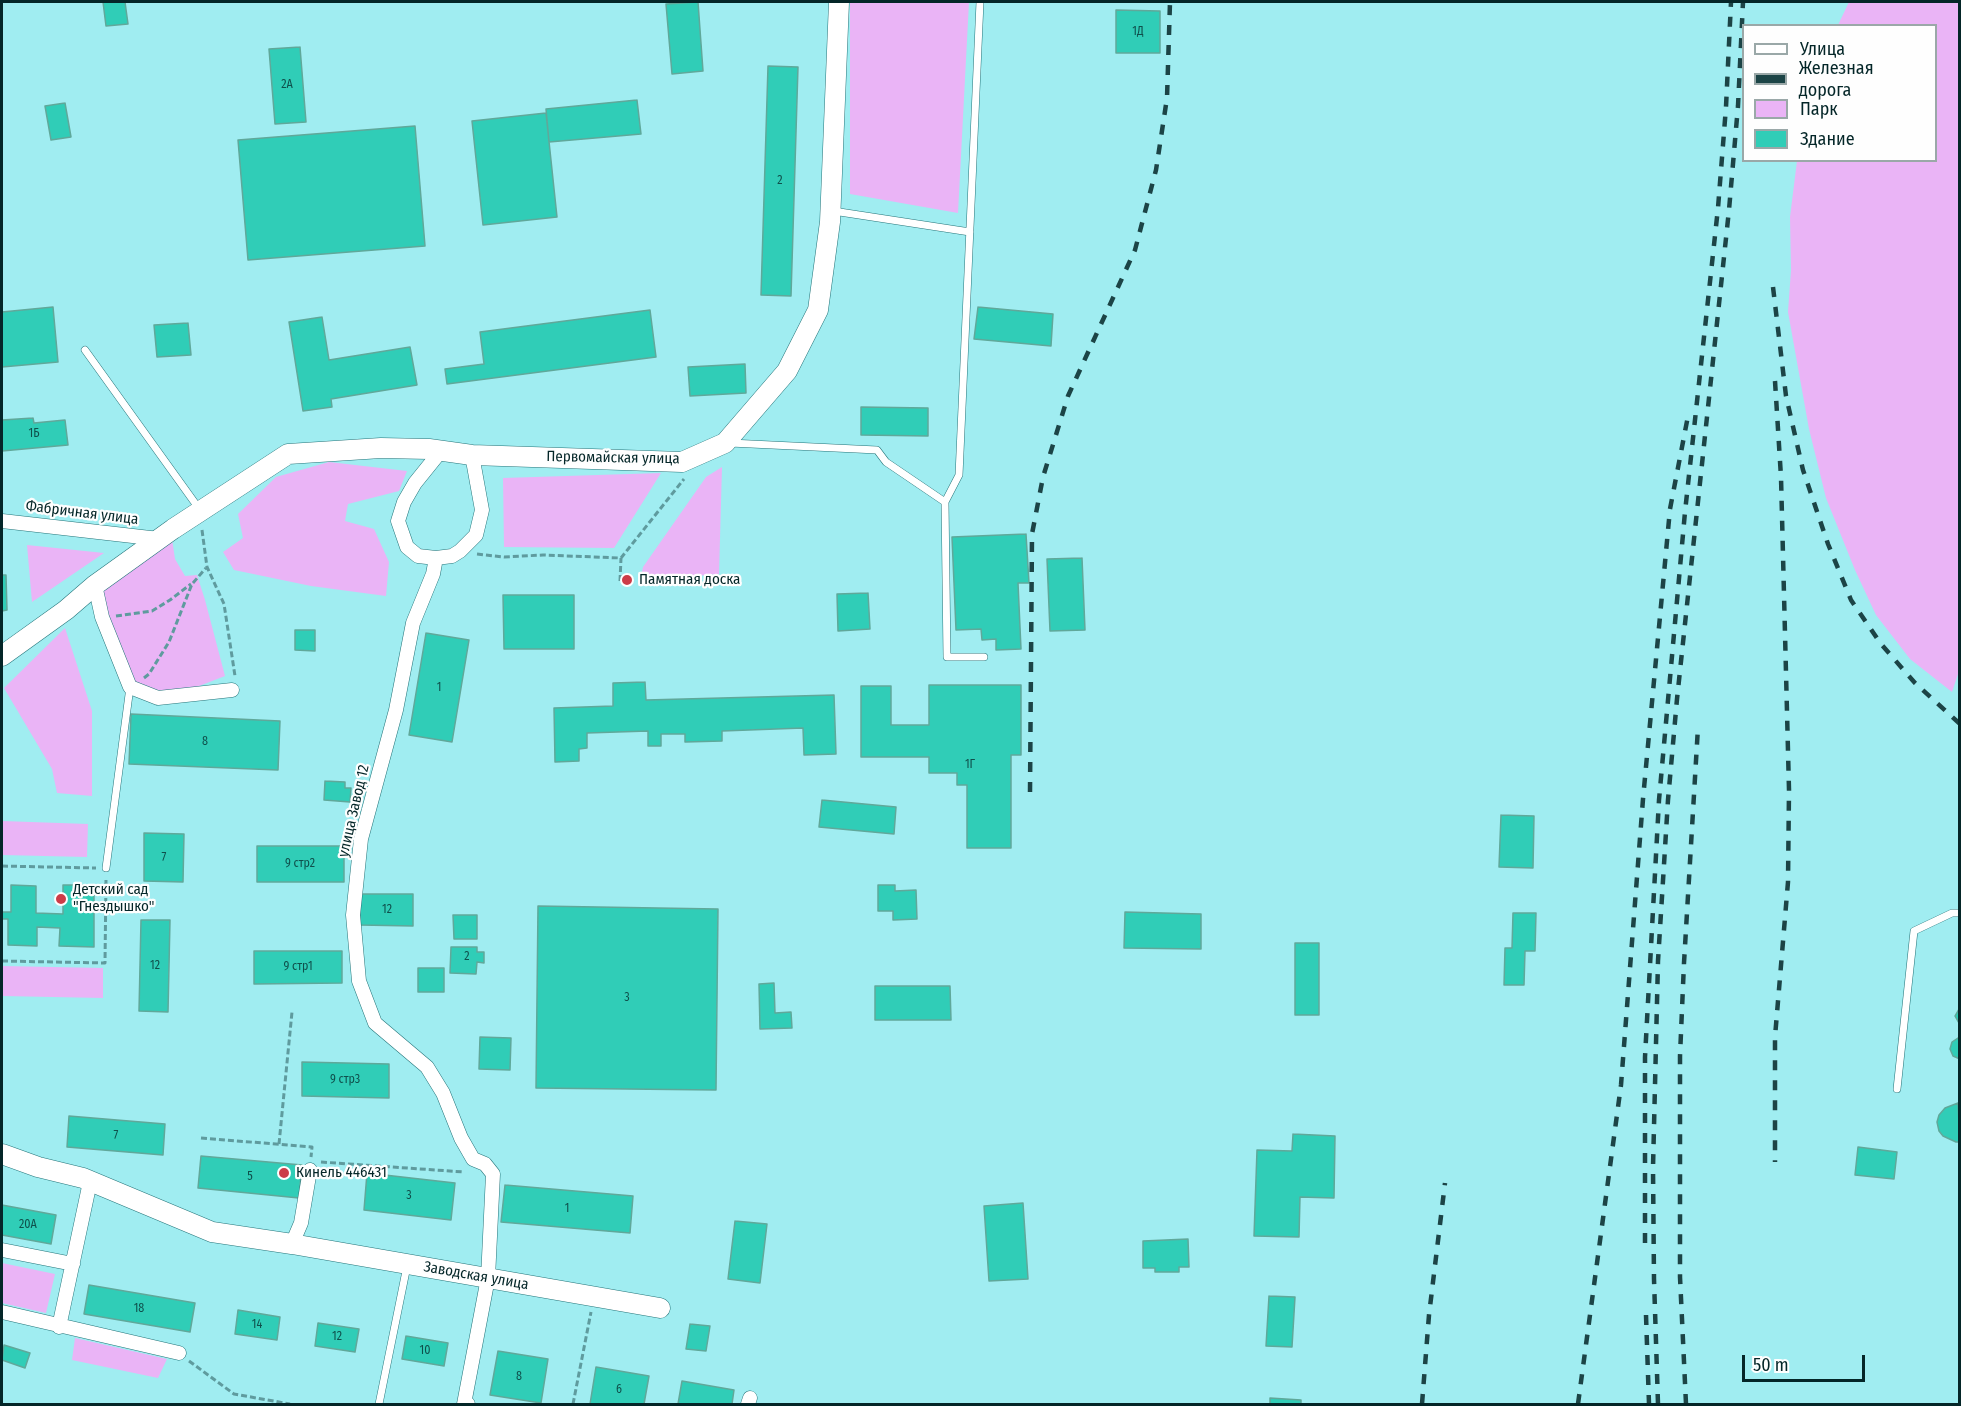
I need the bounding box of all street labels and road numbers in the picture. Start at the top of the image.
street label: Первомайская улица [546,448,680,468]
street label: Фабричная улица [25,497,139,529]
street label: улица Завод 12 [335,763,373,859]
street label: Заводская улица [422,1258,530,1294]

